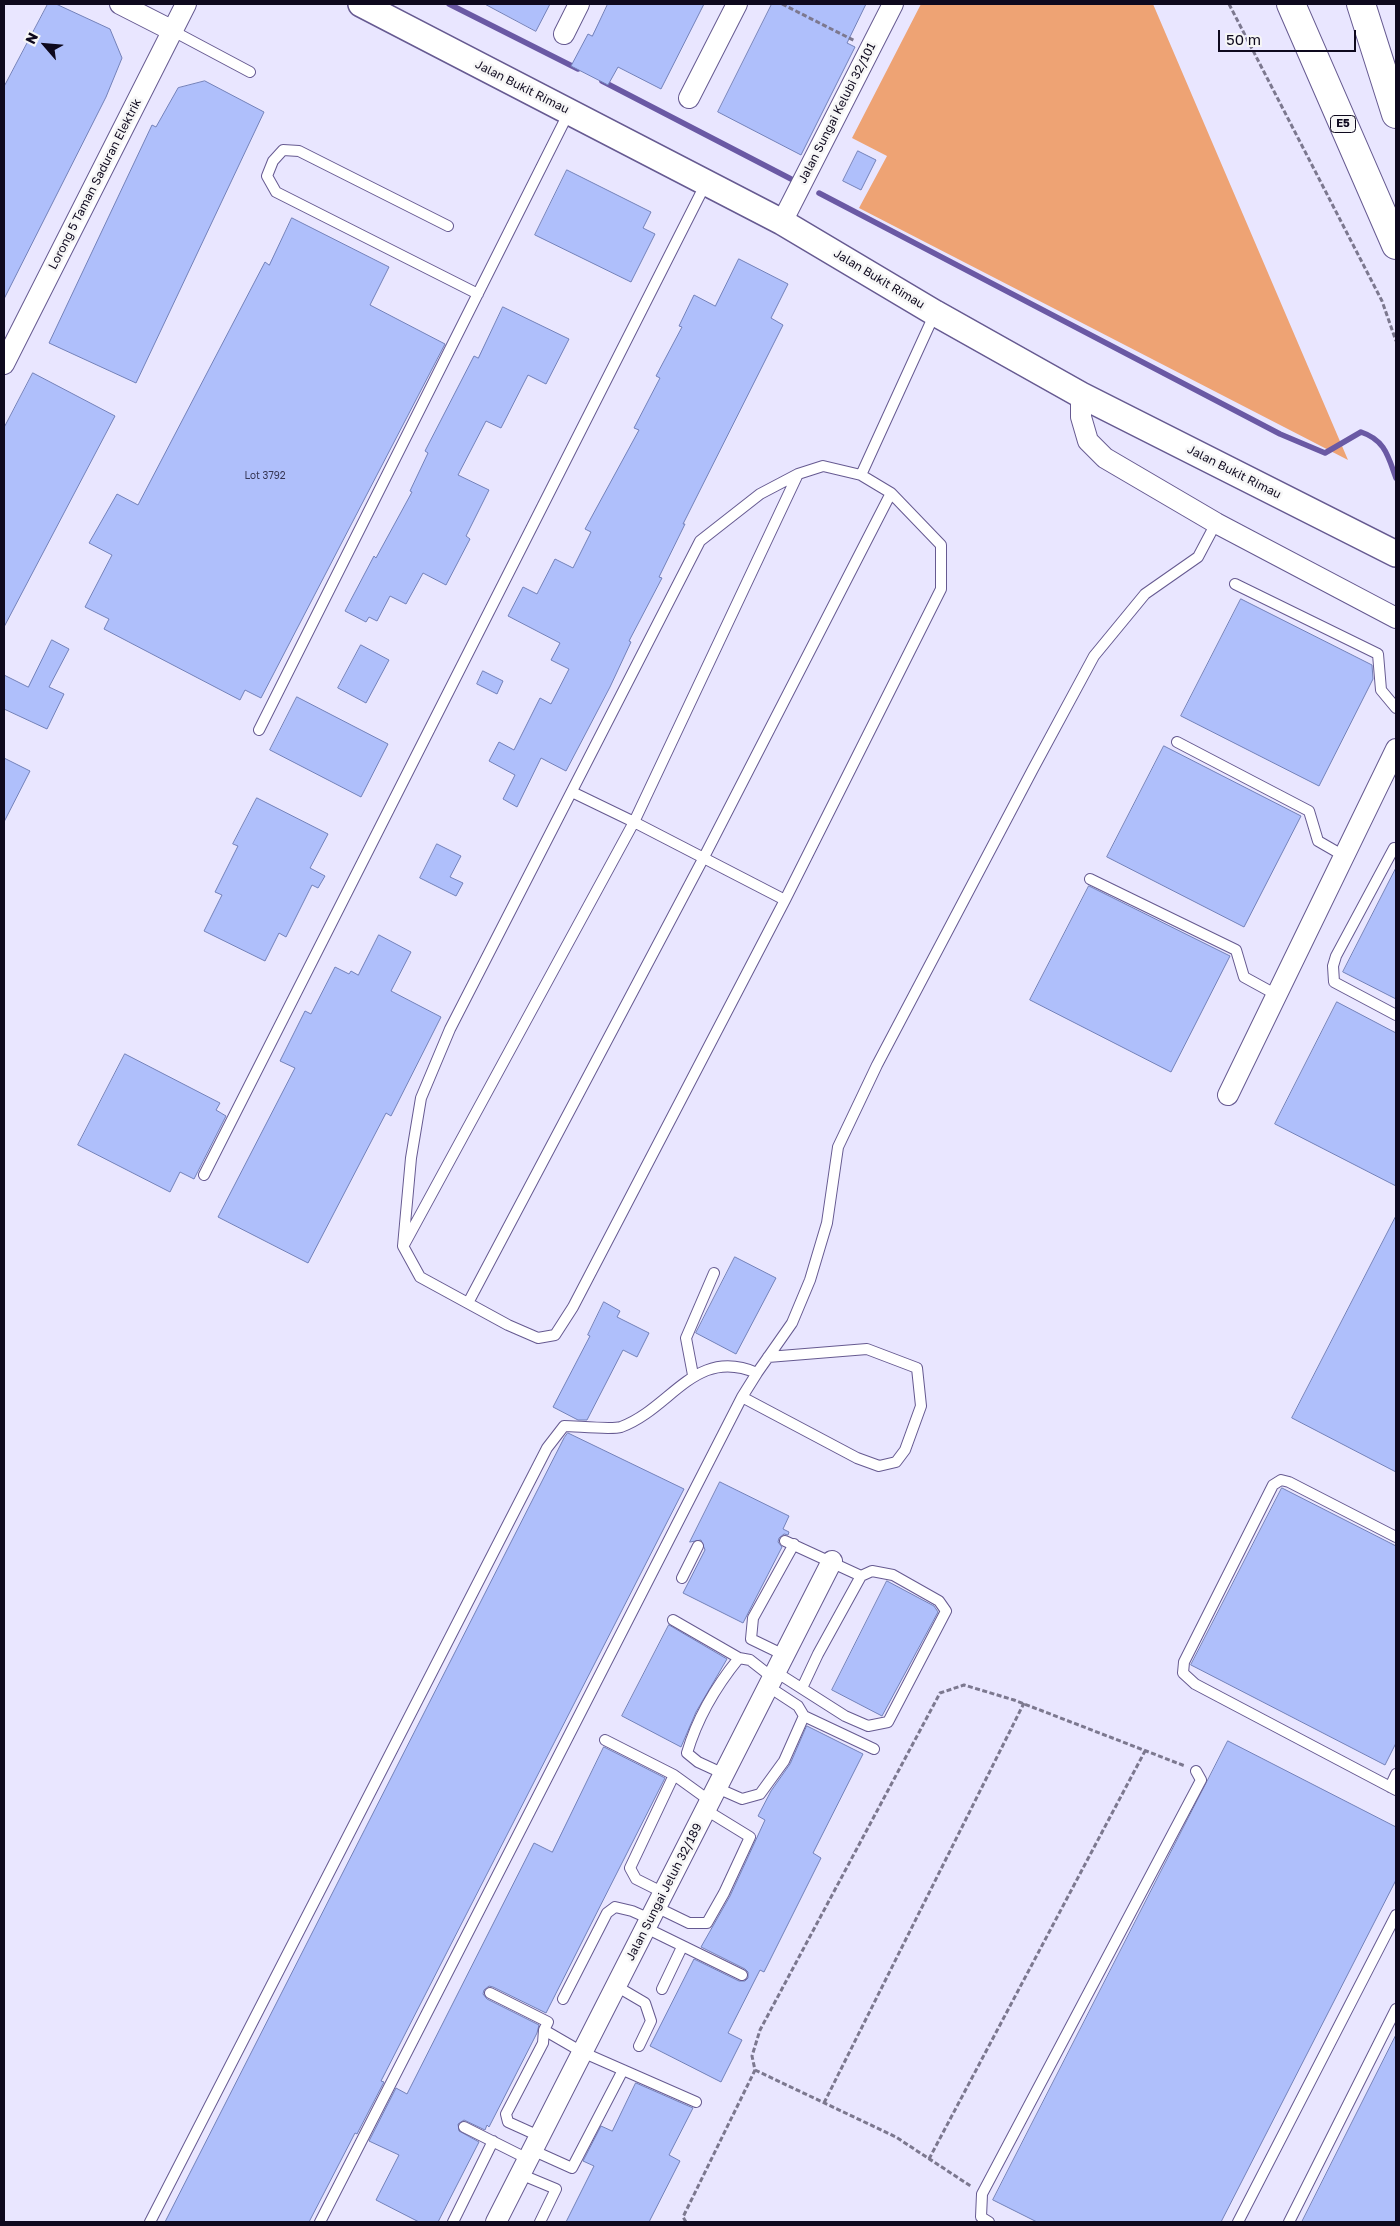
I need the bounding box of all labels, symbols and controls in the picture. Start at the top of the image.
north arrow [20,20,70,70]
scale bar [1220,20,1358,52]
text: N [21,29,41,47]
text: 50 m [1226,30,1261,48]
street label: Jalan Sungai Kelubi 32/101 [795,40,879,186]
street label: Jalan Bukit Rimau [473,57,571,117]
street label: Lorong 5 Taman Saduran Elektrik [46,96,144,272]
road number: E5 [1330,116,1356,132]
street label: Jalan Bukit Rimau [831,246,927,312]
street label: Jalan Bukit Rimau [1185,442,1283,502]
house number: Lot 3792 [244,470,286,482]
street label: Jalan Sungai Jeluh 32/189 [623,1821,705,1963]

